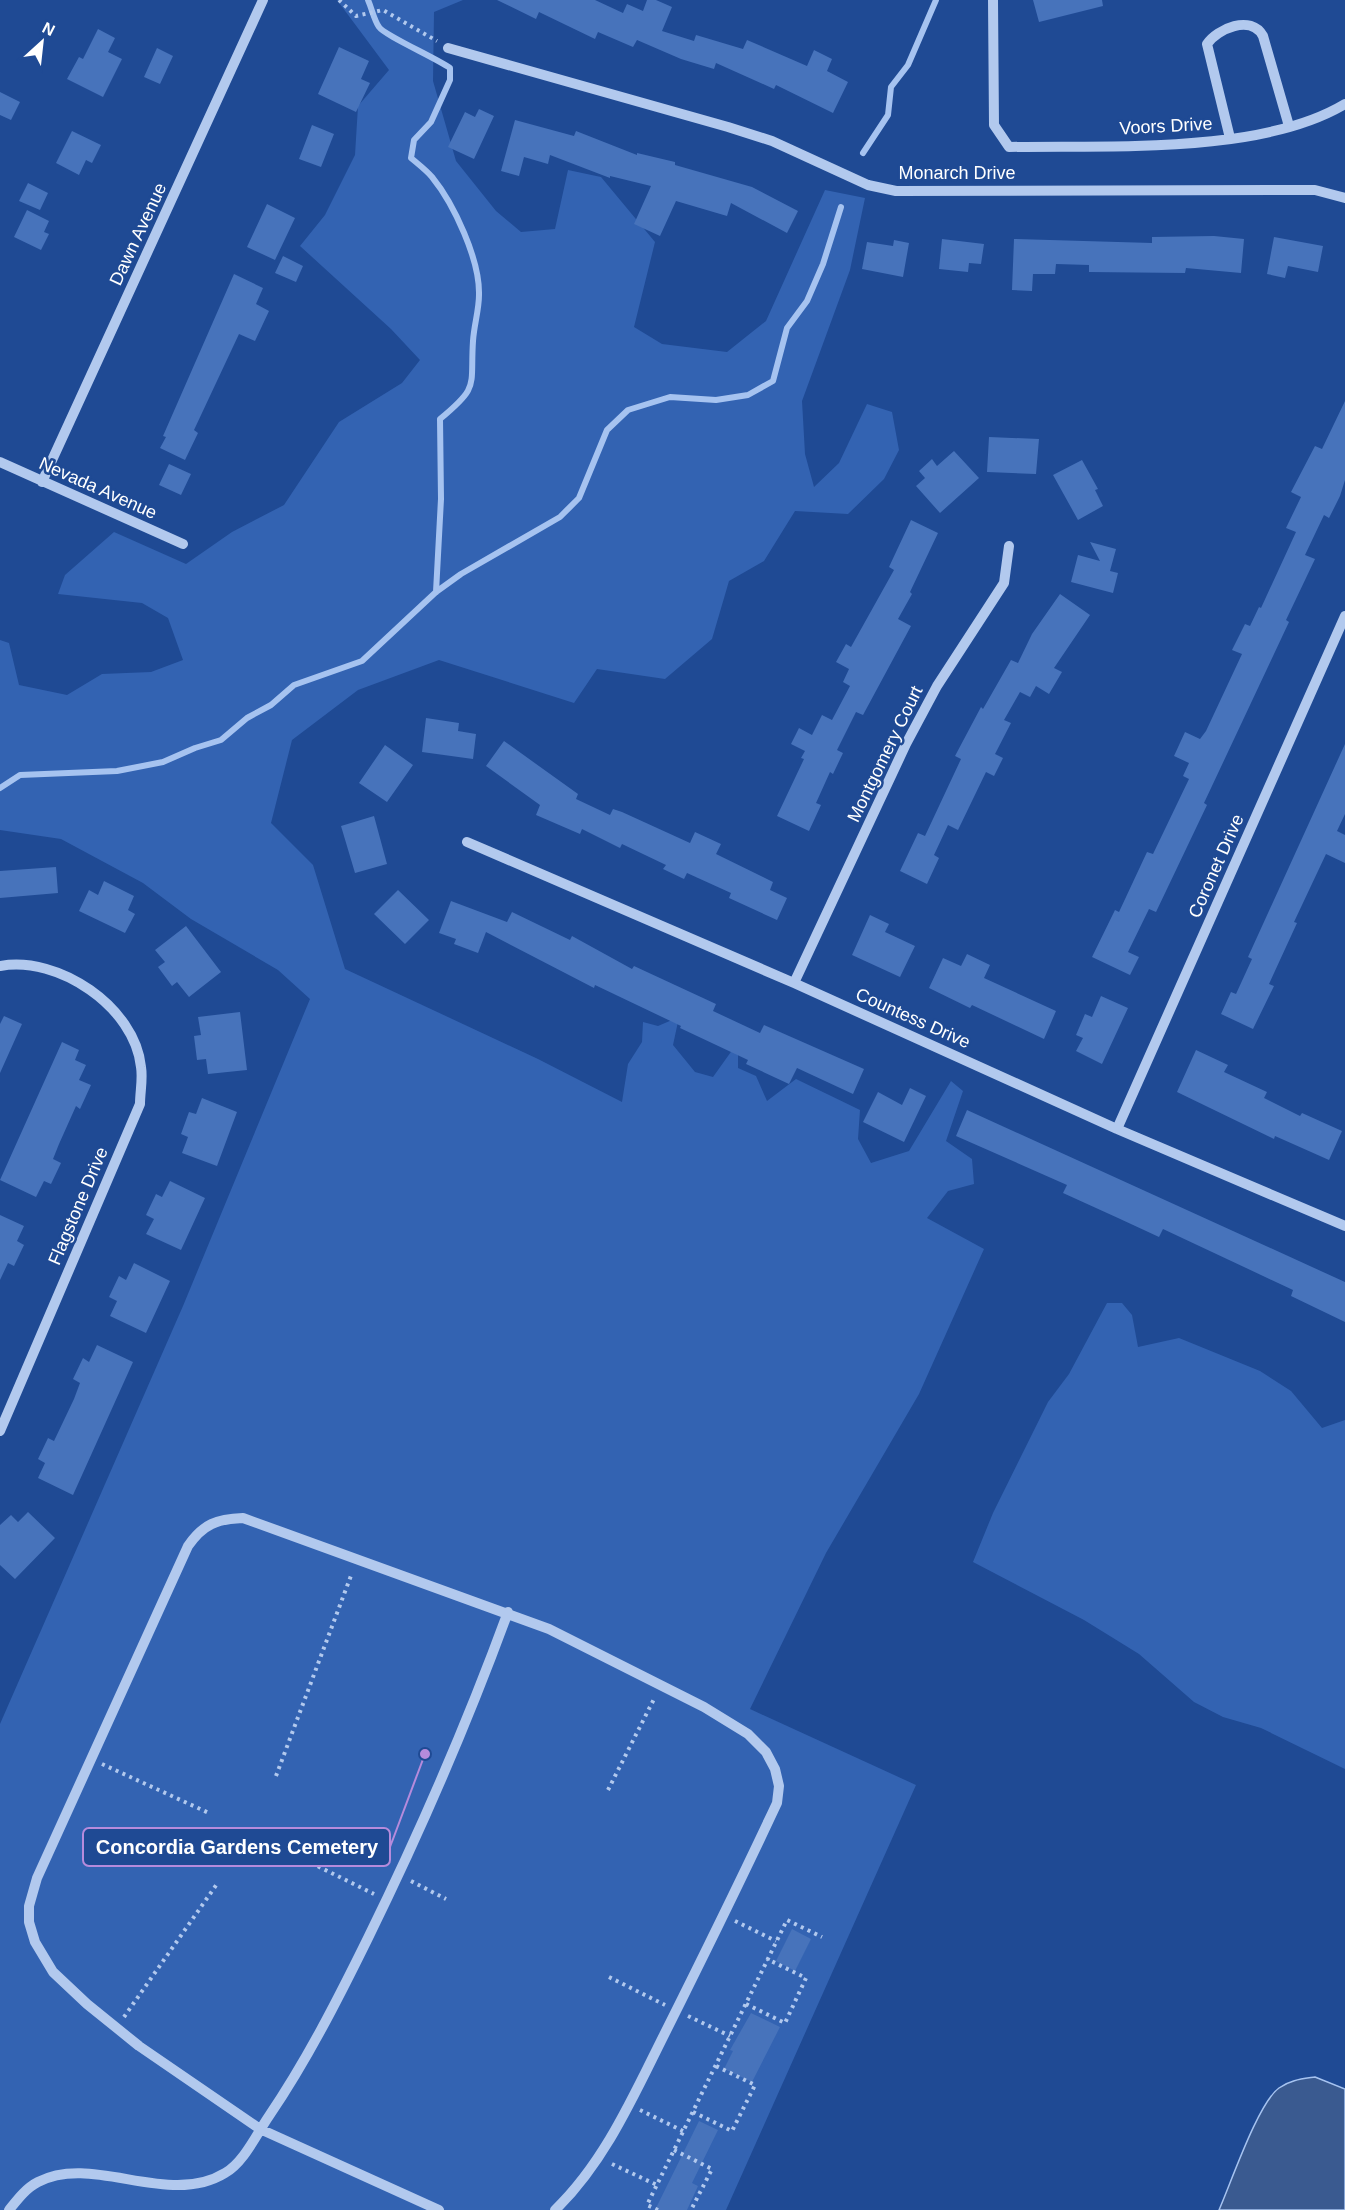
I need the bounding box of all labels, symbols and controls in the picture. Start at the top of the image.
north arrow [12,12,72,72]
text: N [40,19,58,39]
street label: Voors Drive [1119,114,1213,138]
street label: Monarch Drive [898,163,1016,183]
street label: Dawn Avenue [106,180,170,288]
street label: Nevada Avenue [36,453,160,523]
street label: Montgomery Court [843,683,927,825]
street label: Coronet Drive [1184,811,1248,921]
street label: Countess Drive [853,984,973,1052]
street label: Flagstone Drive [44,1144,112,1268]
callout: Concordia Gardens Cemetery [83,1828,390,1866]
text: Concordia Gardens Cemetery [96,1836,379,1858]

